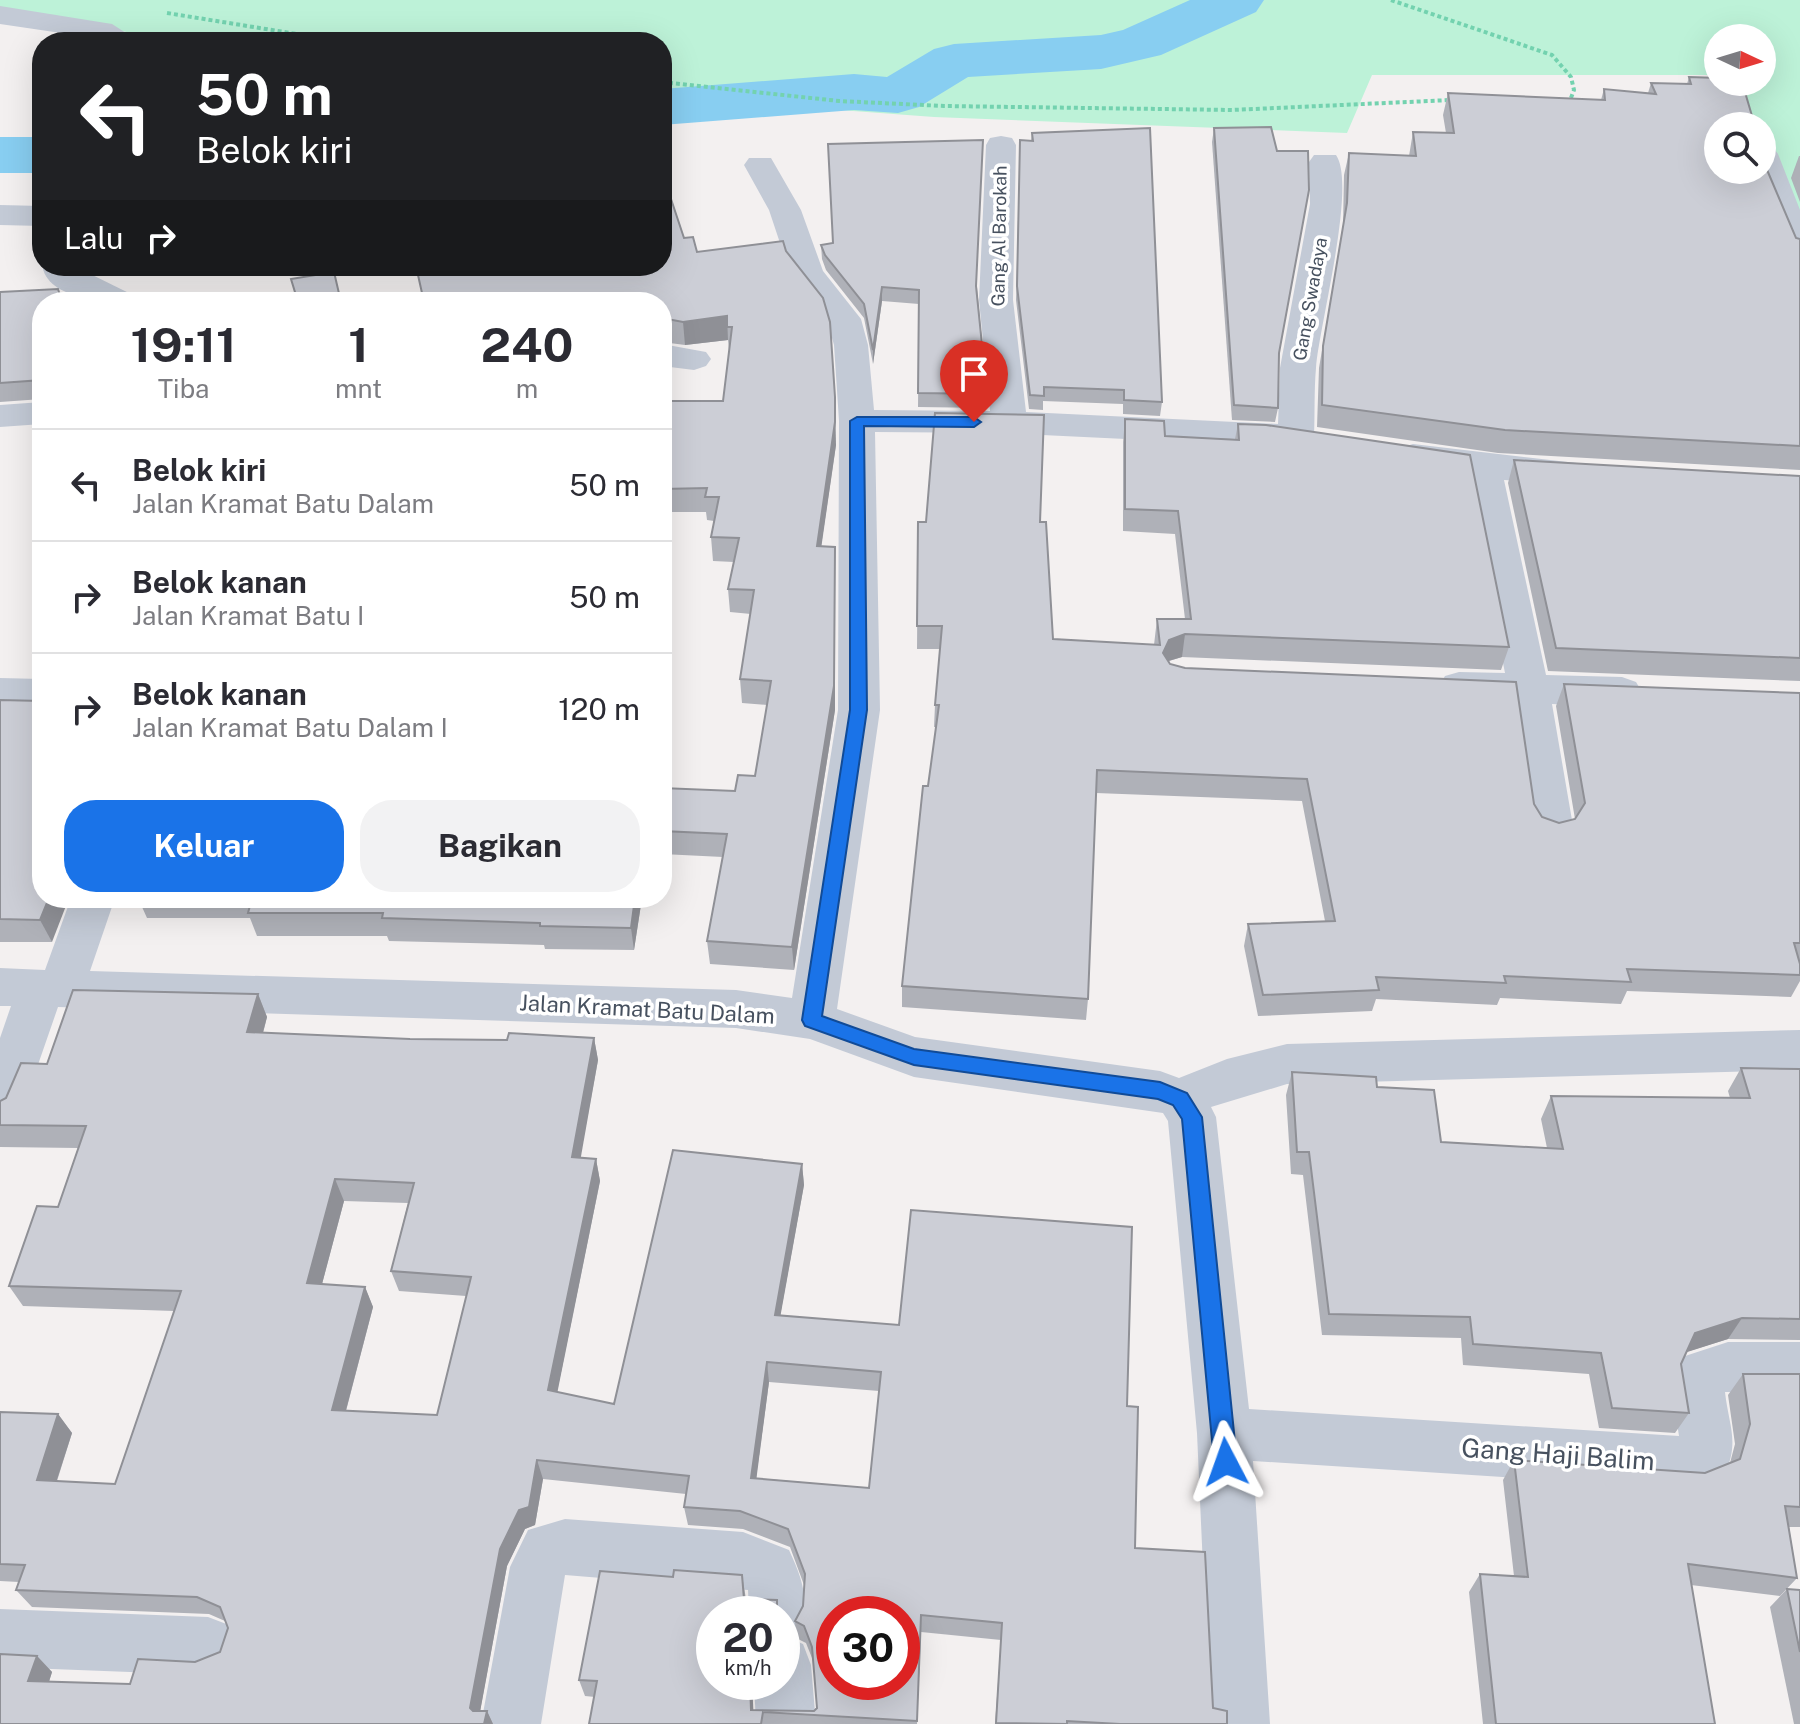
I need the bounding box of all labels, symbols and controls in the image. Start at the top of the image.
north arrow [1704,24,1776,96]
map controls [1704,24,1776,184]
text: 50 m [196,62,333,128]
icon: left [64,64,168,168]
button: search [1704,112,1776,184]
text: Belok kiri [196,129,352,171]
street label: Gang Al Barokah [987,165,1011,307]
icon: right [139,216,183,260]
text: Lalu [64,220,123,256]
street label: Gang Swadaya [1289,236,1331,362]
text: 19:11 [130,316,237,373]
text: 1 [348,316,369,373]
text: 240 [481,316,574,373]
pin [940,340,1008,422]
icon: arrive [952,352,996,396]
text: Tiba [158,373,209,404]
text: mnt [335,373,382,404]
text: m [516,373,538,404]
text: Belok kiri [132,452,266,488]
icon: left [64,463,108,507]
text: 50 m [569,467,640,503]
text: Jalan Kramat Batu Dalam [132,488,434,519]
text: Belok kanan [132,564,307,600]
icon: right [64,575,108,619]
text: 50 m [569,579,640,615]
text: Jalan Kramat Batu I [132,600,364,631]
text: Belok kanan [132,676,307,712]
icon: right [64,687,108,731]
text: 120 m [558,691,640,727]
text: Jalan Kramat Batu Dalam I [132,712,448,743]
button: Keluar [64,800,344,892]
button: Bagikan [360,800,640,892]
street label: Jalan Kramat Batu Dalam [519,989,775,1029]
position arrow [1184,1420,1268,1504]
street label: Gang Haji Balim [1460,1432,1656,1476]
speed limit sign: 30 [816,1596,920,1700]
text: 20 [722,1614,774,1661]
text: km/h [724,1656,772,1680]

